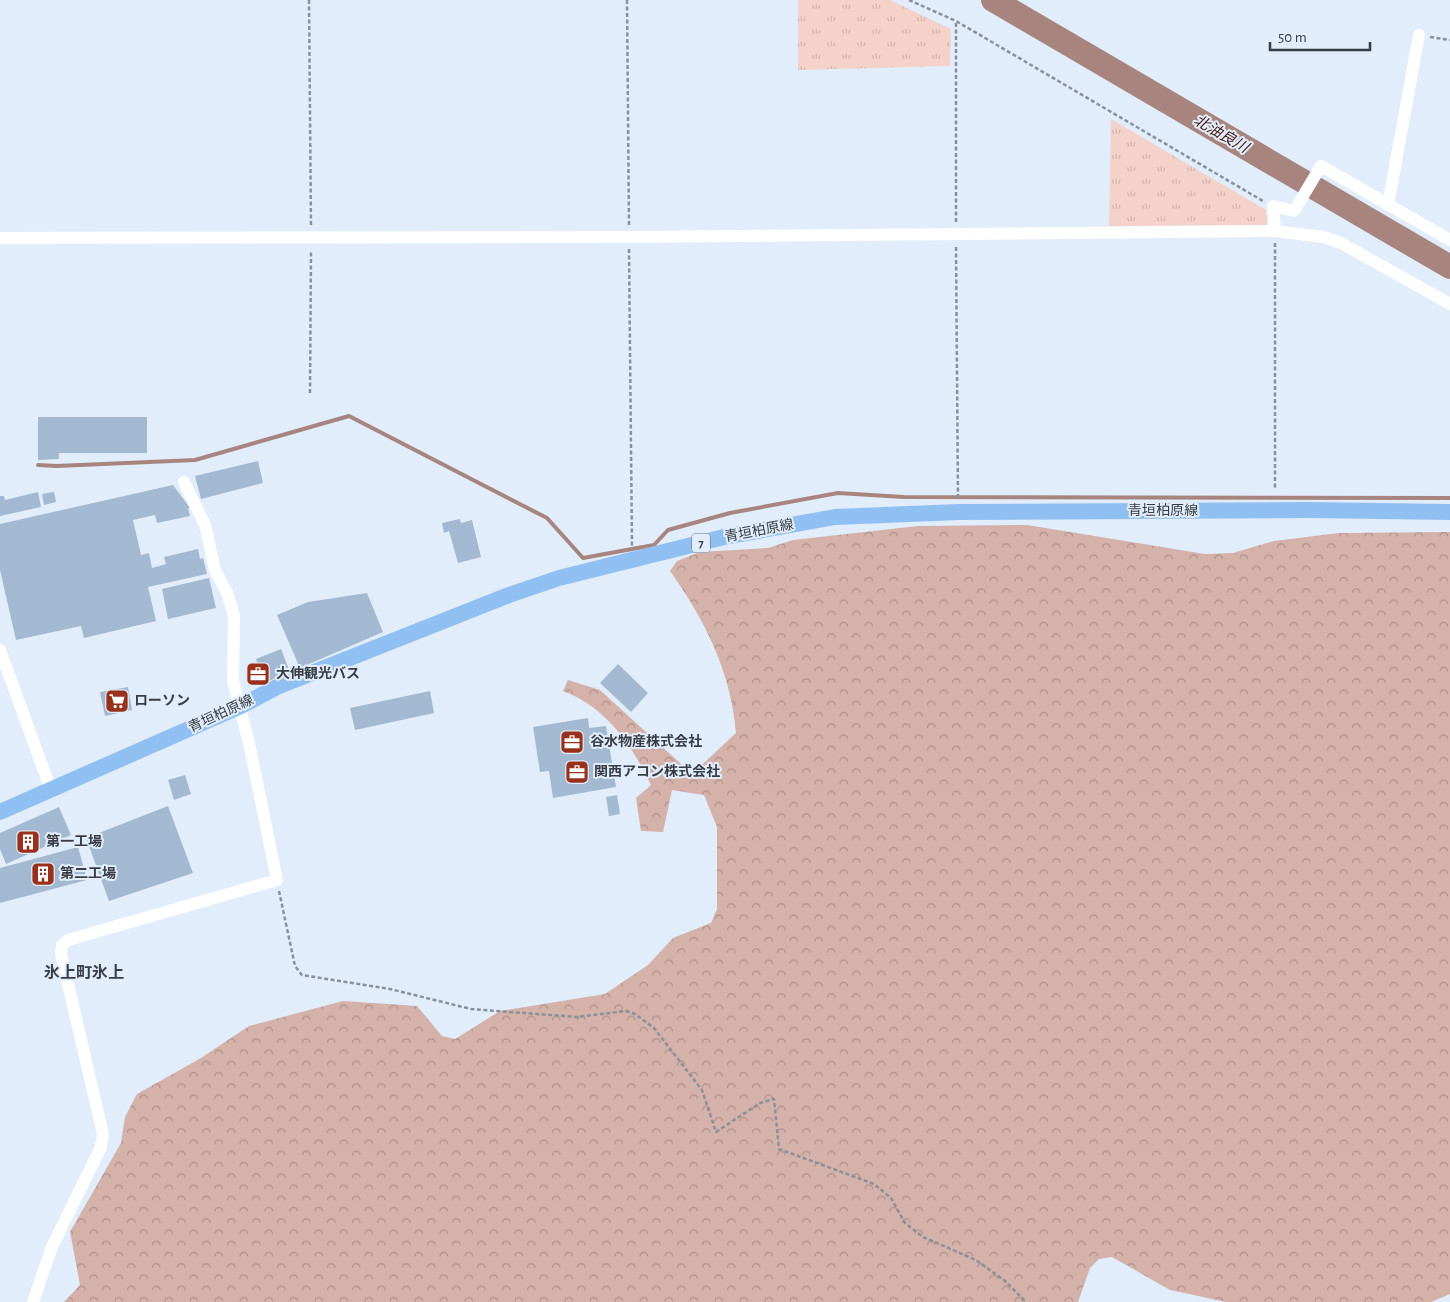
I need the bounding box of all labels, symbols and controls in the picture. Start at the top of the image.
scale bar [1270,20,1370,52]
text: 50 m [1278,30,1307,45]
water label: 北油良川 [1191,112,1253,156]
street label: 青垣柏原線 [1128,503,1198,518]
street label: 青垣柏原線 [723,516,795,545]
road number: 7 [692,534,710,552]
office icon: 大伸観光バス [245,661,271,687]
place label: 大伸観光バス [276,666,360,681]
supermarket icon: ローソン [104,688,130,714]
street label: 青垣柏原線 [186,692,256,735]
place label: ローソン [134,694,190,708]
office icon: 谷水物産株式会社 [559,729,585,755]
place label: 谷水物産株式会社 [590,733,702,749]
office icon: 関西アコン株式会社 [564,759,590,785]
place label: 関西アコン株式会社 [594,763,720,779]
building icon: 第一工場 [15,829,41,855]
place label: 第一工場 [46,833,102,849]
building icon: 第二工場 [30,861,56,887]
place label: 第二工場 [60,865,116,881]
district label: 氷上町氷上 [44,964,124,981]

